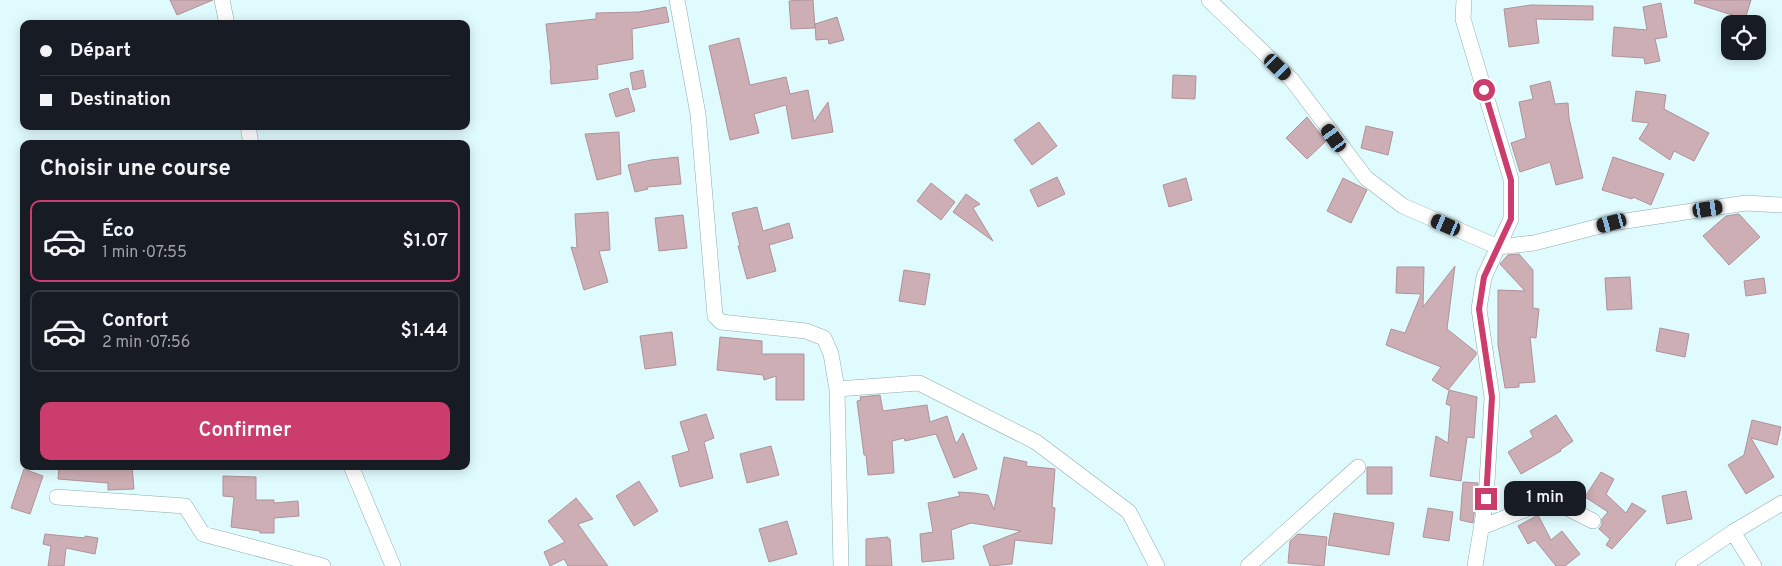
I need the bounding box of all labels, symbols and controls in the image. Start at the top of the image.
map controls [1721,15,1766,60]
button: locate [1721,15,1766,60]
text: Départ [70,39,131,63]
car [1262,51,1294,83]
route start [1473,79,1495,101]
text: Destination [70,88,171,112]
car [1319,121,1348,155]
text: Choisir une course [40,156,231,183]
car [1692,199,1723,219]
car [1429,212,1462,238]
car [1595,212,1628,234]
icon: car [42,219,87,264]
text: Éco [102,219,134,243]
text: $1.07 [403,229,448,253]
text: 1 min · 07:55 [102,243,187,263]
icon: car [42,309,87,354]
text: Confort [102,309,168,333]
text: $1.44 [401,319,448,343]
text: 2 min · 07:56 [102,333,190,353]
button: Confirmer [40,402,450,460]
callout: 1 min [1504,482,1586,516]
route end [1475,488,1497,510]
text: 1 min [1526,488,1564,508]

